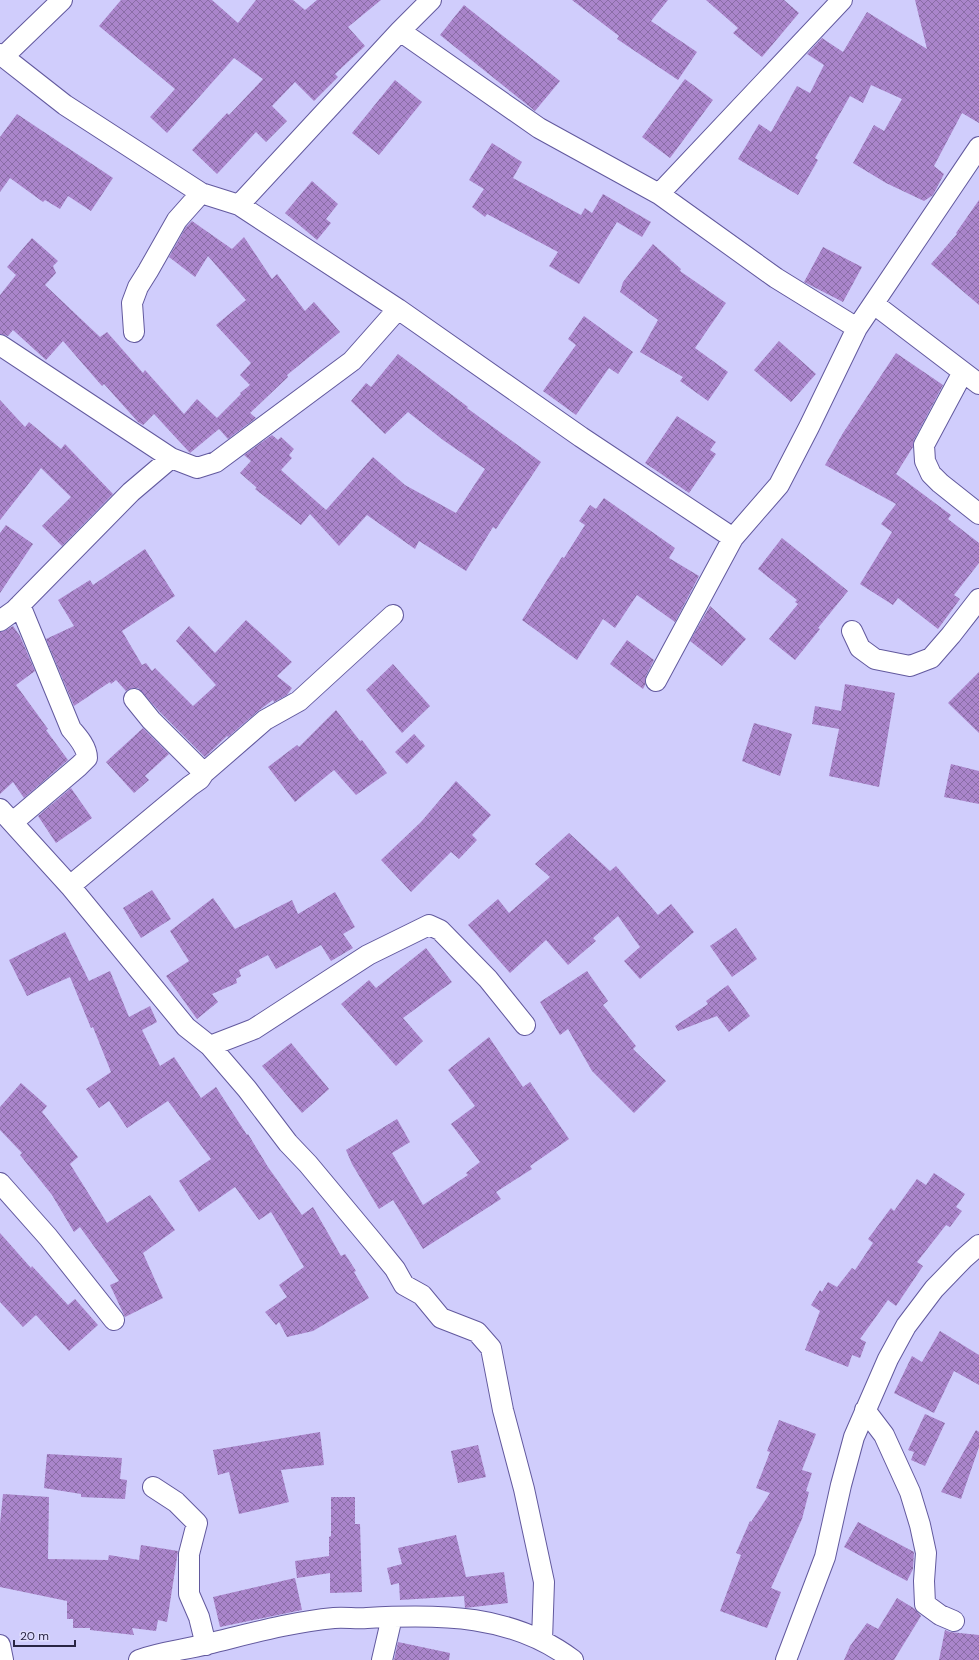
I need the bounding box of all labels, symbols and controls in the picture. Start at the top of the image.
scale bar [14,1622,75,1648]
text: 20 m [20,1628,49,1644]

